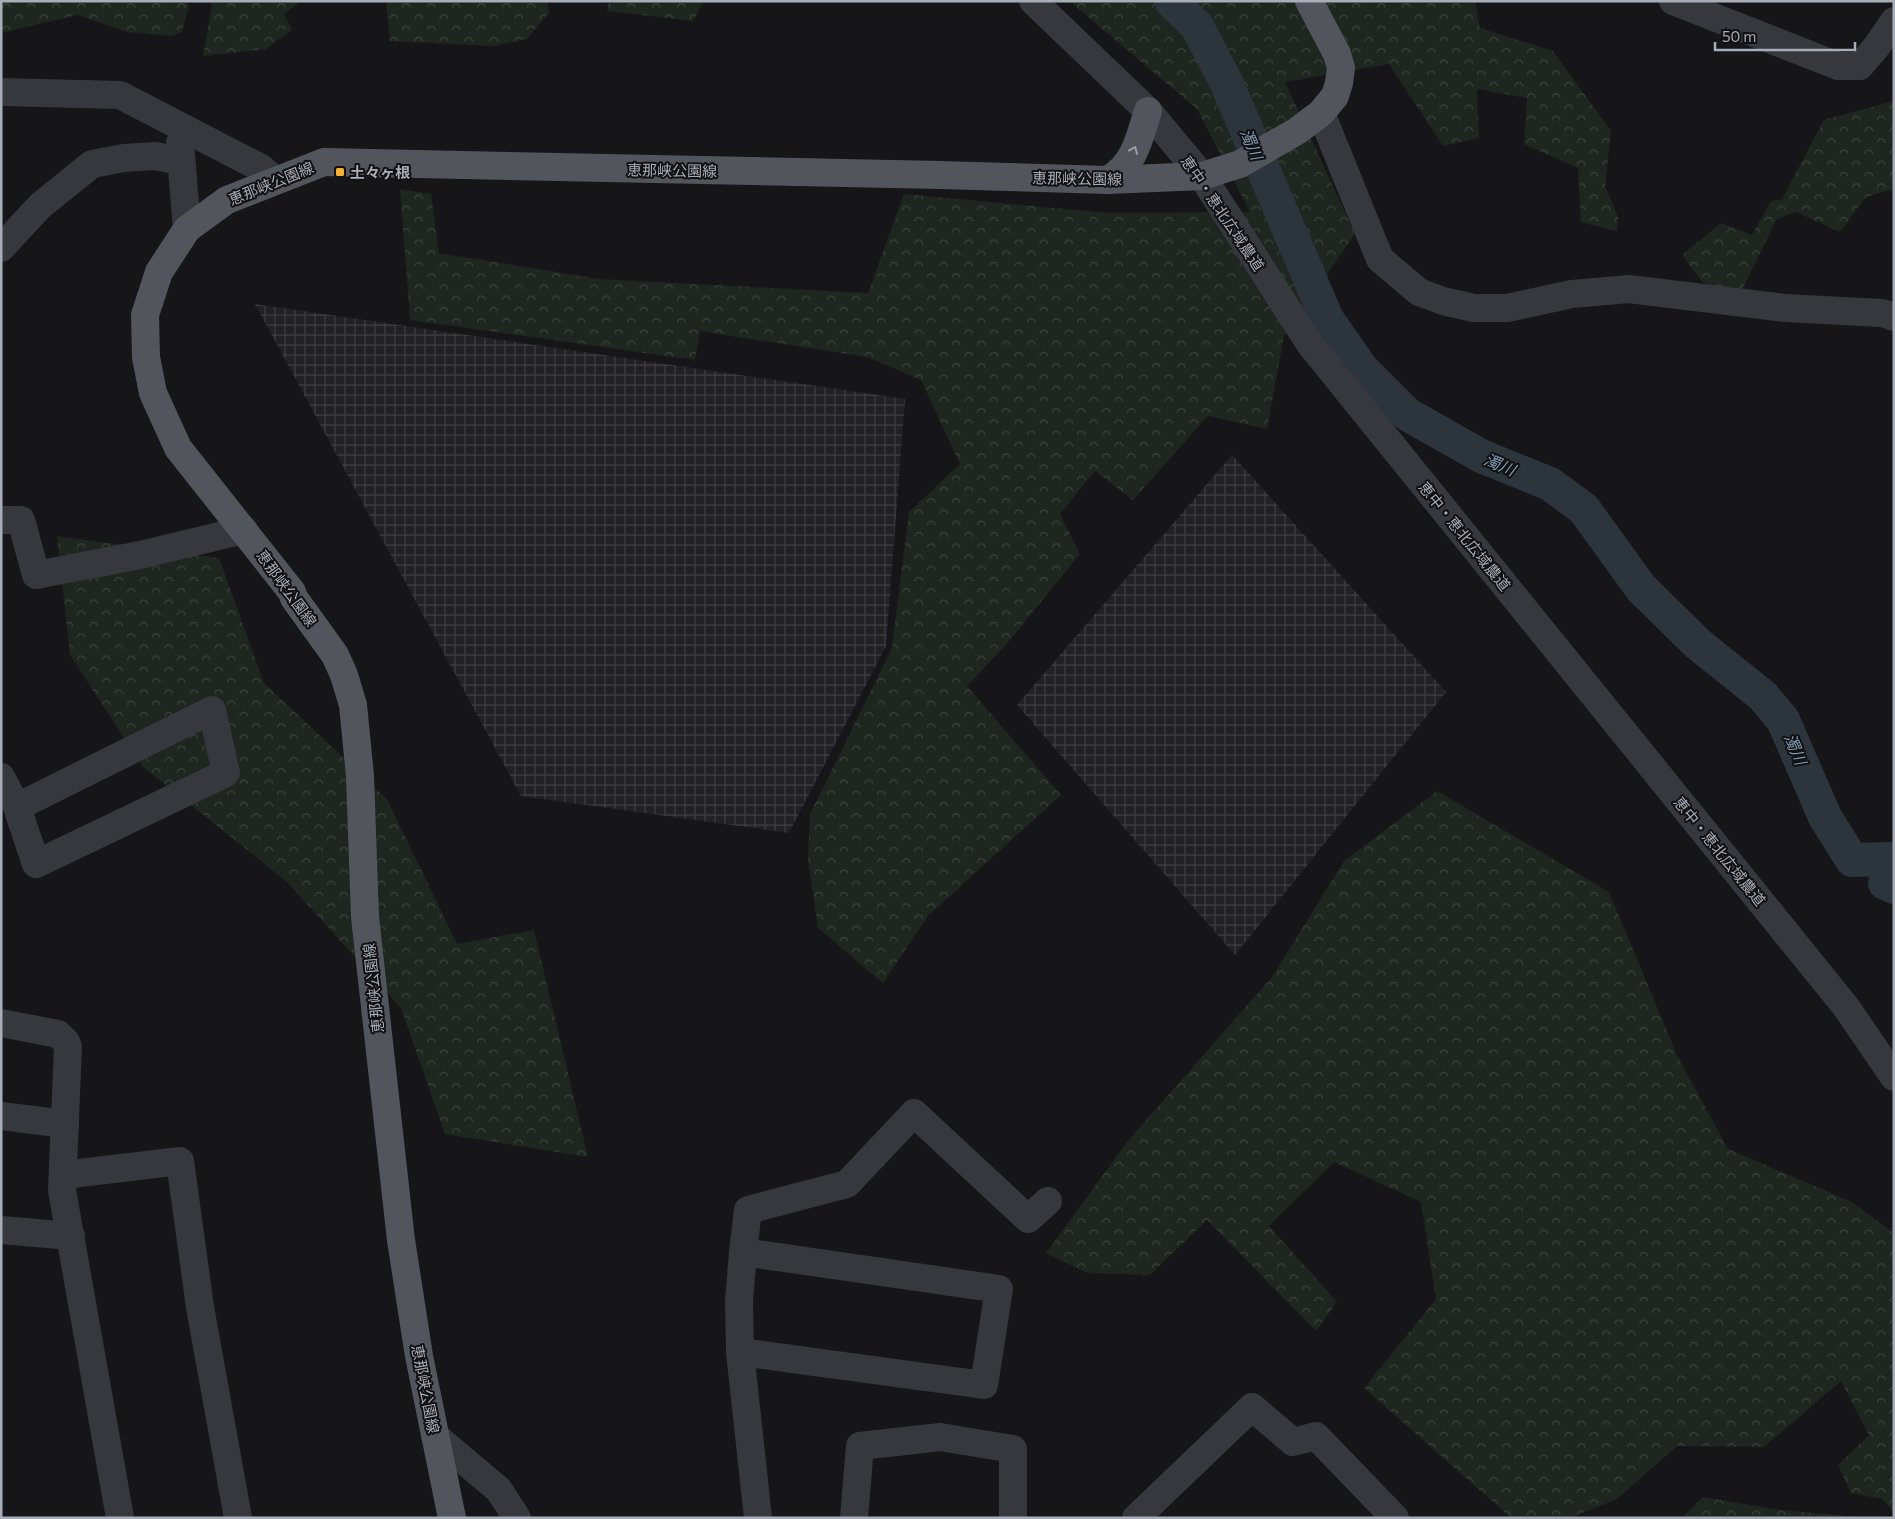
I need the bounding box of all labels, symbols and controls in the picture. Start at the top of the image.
scale bar [1715,20,1855,52]
text: 50 m [1722,27,1756,45]
water label: 濁川 [1237,126,1268,164]
one-way arrow [1128,146,1139,155]
street label: 恵中・恵北広域農道 [1178,152,1268,274]
street label: 恵那峡公園線 [226,158,316,208]
street label: 恵那峡公園線 [627,160,717,180]
place label: 土々ヶ根 [350,163,410,181]
marker: 土々ヶ根 [334,166,346,178]
street label: 恵那峡公園線 [1032,168,1122,188]
water label: 濁川 [1482,449,1520,480]
street label: 恵中・恵北広域農道 [1416,478,1514,594]
street label: 恵那峡公園線 [253,546,321,630]
water label: 濁川 [1781,731,1812,769]
street label: 恵中・恵北広域農道 [1671,793,1769,909]
street label: 恵那峡公園線 [359,942,387,1034]
street label: 恵那峡公園線 [409,1343,443,1435]

